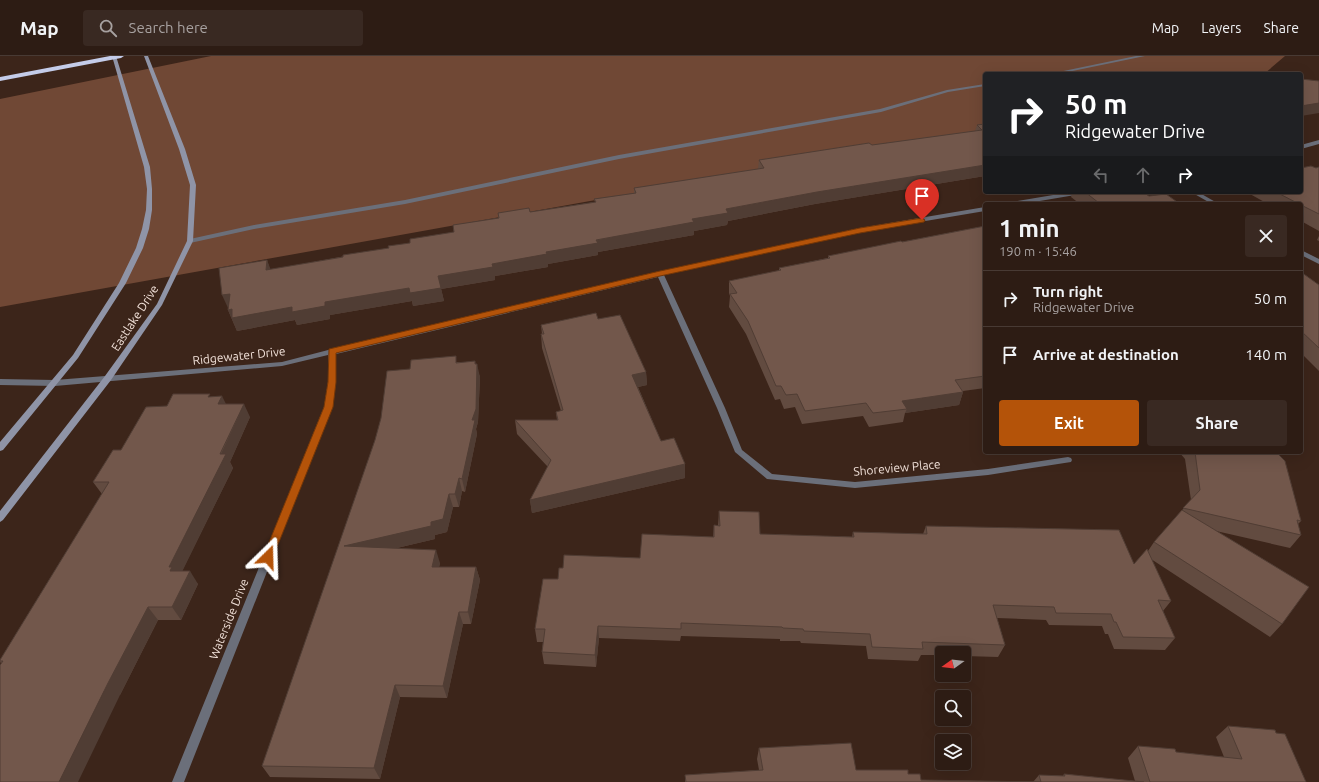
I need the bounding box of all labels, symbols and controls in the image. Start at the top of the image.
search box [83,10,363,46]
text: Map [20,17,59,39]
icon: search [97,17,119,39]
text: Search here [129,19,208,36]
text: Map [1152,20,1179,36]
text: Layers [1201,20,1241,36]
text: Share [1263,20,1299,36]
icon: right [999,88,1051,140]
text: 50 m [1065,88,1127,119]
text: Ridgewater Drive [1065,121,1205,141]
icon: left [1090,164,1112,186]
icon: ahead [1132,164,1154,186]
icon: right [1174,164,1196,186]
pin [905,179,939,220]
icon: arrive [911,185,933,207]
text: 1 min [999,215,1060,242]
button: close [1245,215,1287,257]
text: 190 m · 15:46 [999,244,1077,258]
street label: Eastlake Drive [109,282,161,353]
text: Turn right [1033,283,1103,300]
icon: right [999,288,1021,310]
text: 50 m [1254,290,1287,307]
text: Ridgewater Drive [1033,300,1134,314]
street label: Ridgewater Drive [192,344,286,367]
icon: arrive [999,344,1021,366]
text: Arrive at destination [1033,346,1179,363]
text: 140 m [1245,346,1287,363]
button: Exit [999,400,1139,446]
button: Share [1147,400,1287,446]
street label: Shoreview Place [853,457,941,478]
position arrow [247,536,289,578]
street label: Waterside Drive [206,577,251,661]
north arrow [935,646,971,682]
map controls [935,646,971,770]
button: search [935,690,971,726]
button: layers [935,734,971,770]

